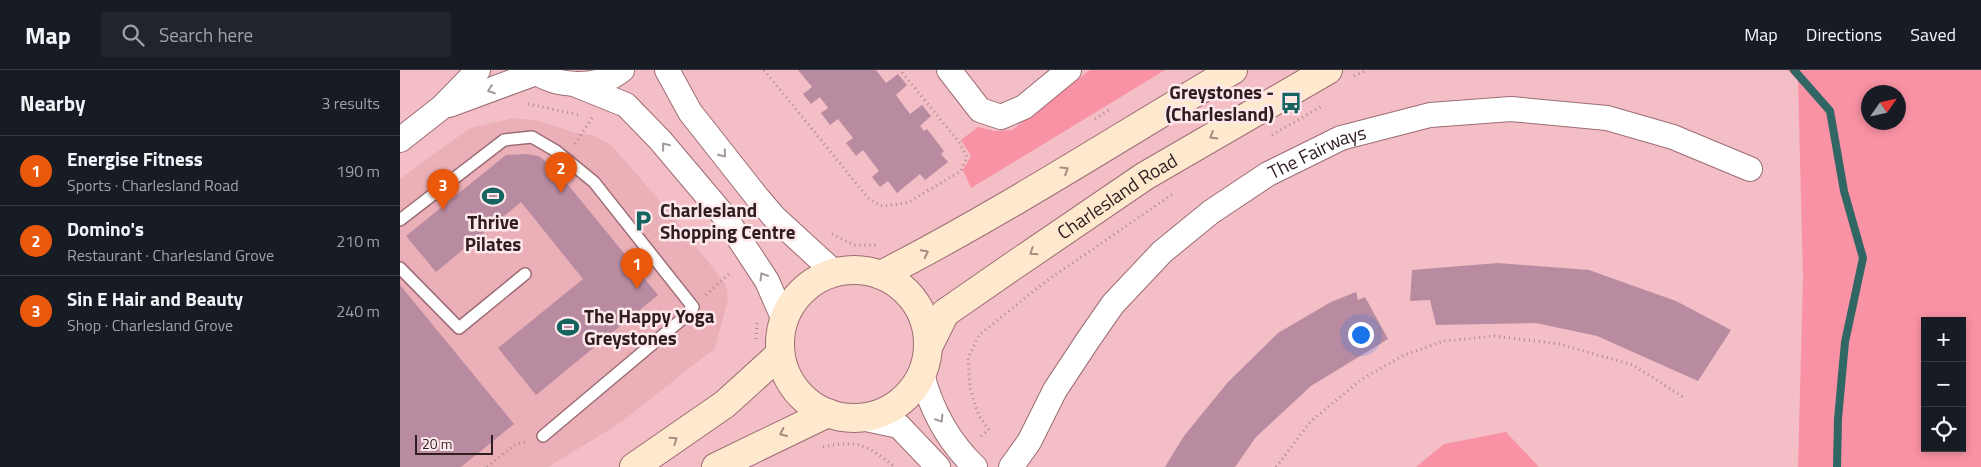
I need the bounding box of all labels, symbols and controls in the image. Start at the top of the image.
search box [101,12,451,57]
text: Map [25,17,71,53]
text: Search here [159,20,253,49]
icon: search [119,21,147,49]
text: Map [1744,21,1778,48]
text: Directions [1806,21,1882,48]
text: Saved [1910,21,1956,48]
place label: Greystones - (Charlesland) [1165,77,1274,128]
one-way arrow [487,84,495,94]
north arrow [1861,85,1906,130]
text: Nearby [20,87,85,119]
bus stop icon: Greystones - (Charlesland) [1278,90,1304,116]
text: 3 results [321,91,380,115]
street label: The Fairways [1263,117,1369,186]
one-way arrow [1210,129,1219,139]
one-way arrow [663,143,671,152]
text: Energise Fitness [67,144,203,173]
street label: Charlesland Road [1051,145,1182,246]
one-way arrow [717,148,725,157]
pin: 2 [545,152,577,193]
text: 1 [32,159,40,183]
text: 190 m [336,159,380,183]
one-way arrow [1059,167,1068,177]
pin: 3 [427,169,459,210]
text: Sports · Charlesland Road [67,173,239,197]
sports icon: Thrive Pilates [480,183,506,209]
place label: Charlesland Shopping Centre [660,195,796,246]
place label: Thrive Pilates [465,207,521,258]
parking icon: Charlesland Shopping Centre [630,208,656,234]
text: Domino's [67,214,144,243]
text: 2 [32,229,40,253]
text: 210 m [336,229,380,253]
text: Restaurant · Charlesland Grove [67,243,274,267]
one-way arrow [1029,246,1038,255]
pin: 1 [621,248,653,289]
one-way arrow [920,248,929,259]
one-way arrow [760,272,769,281]
text: Sin E Hair and Beauty [67,284,243,313]
text: 3 [32,299,40,323]
text: 240 m [336,299,380,323]
place label: The Happy Yoga Greystones [584,301,715,352]
text: Shop · Charlesland Grove [67,313,233,337]
sports icon: The Happy Yoga Greystones [555,314,581,340]
map controls [1921,317,1966,452]
button: + [1921,317,1966,362]
your location [1348,322,1374,348]
button: − [1921,362,1966,407]
button: locate [1921,407,1966,452]
one-way arrow [933,414,943,423]
one-way arrow [780,427,789,437]
scale bar [415,432,492,455]
text: 20 m [422,433,452,454]
one-way arrow [668,437,678,446]

